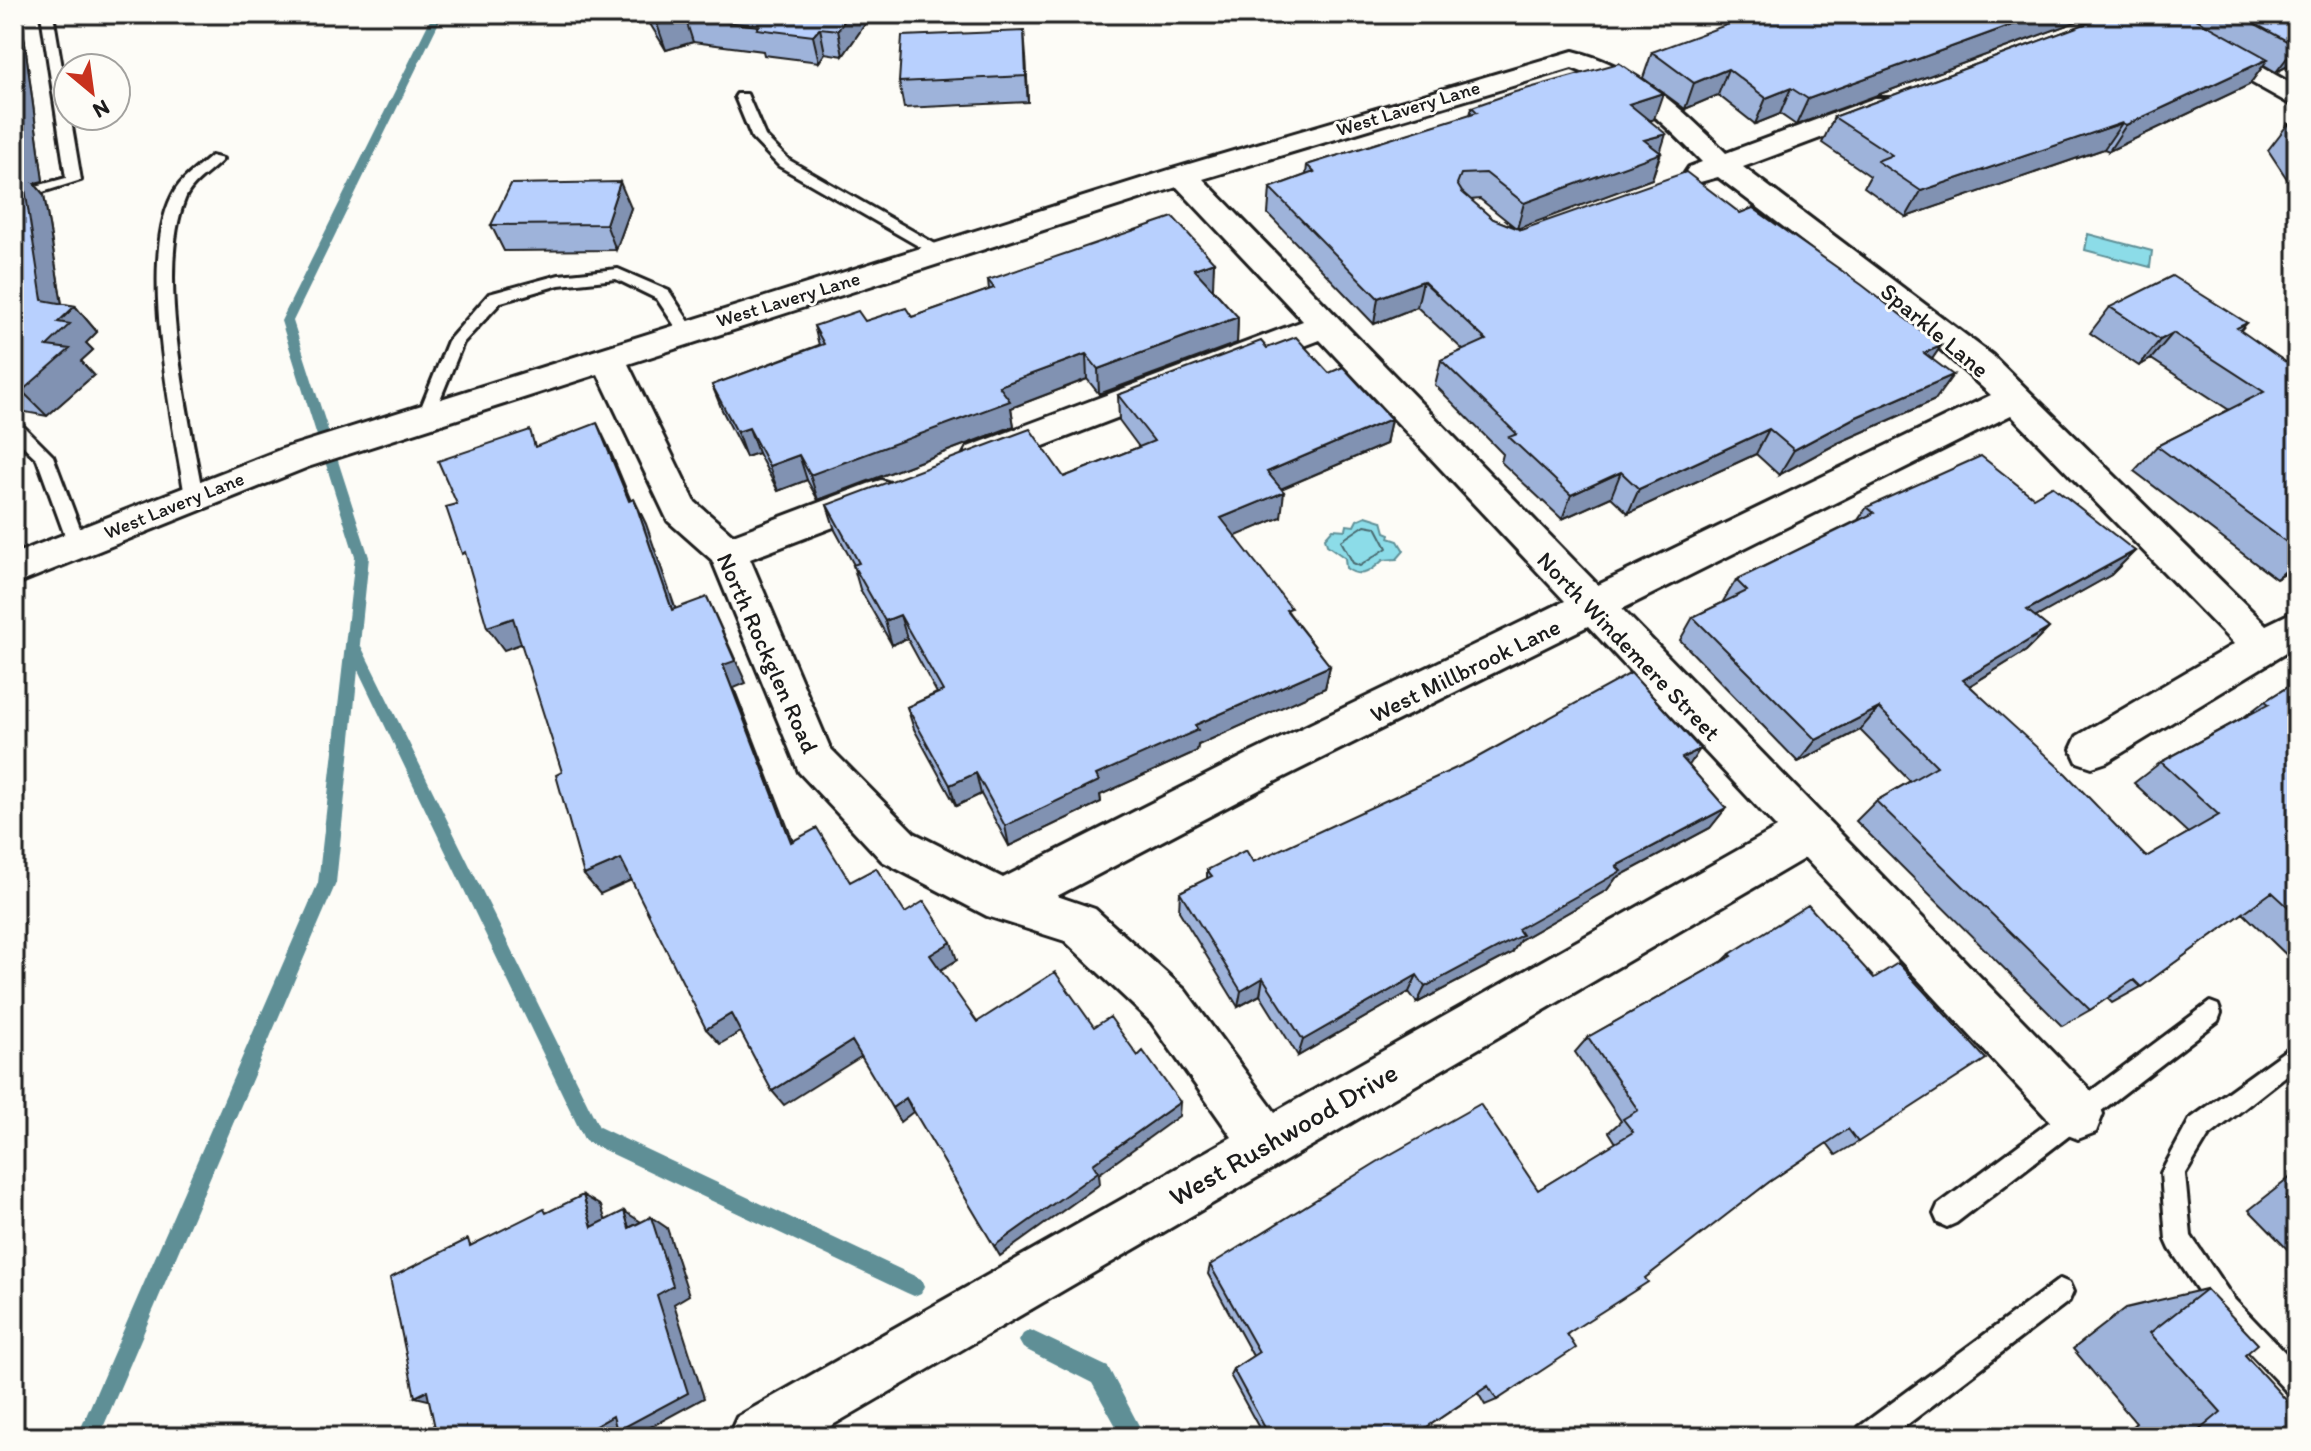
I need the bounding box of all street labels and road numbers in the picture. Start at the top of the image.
street label: West Lavery Lane [1333,75,1483,141]
street label: West Lavery Lane [713,266,863,332]
street label: Sparkle Lane [1875,276,1995,384]
street label: West Lavery Lane [100,466,248,544]
street label: North Windemere Street [1531,545,1727,747]
street label: North Rockglen Road [711,548,825,758]
street label: West Millbrook Lane [1365,611,1565,729]
street label: West Rushwood Drive [1163,1055,1403,1213]

